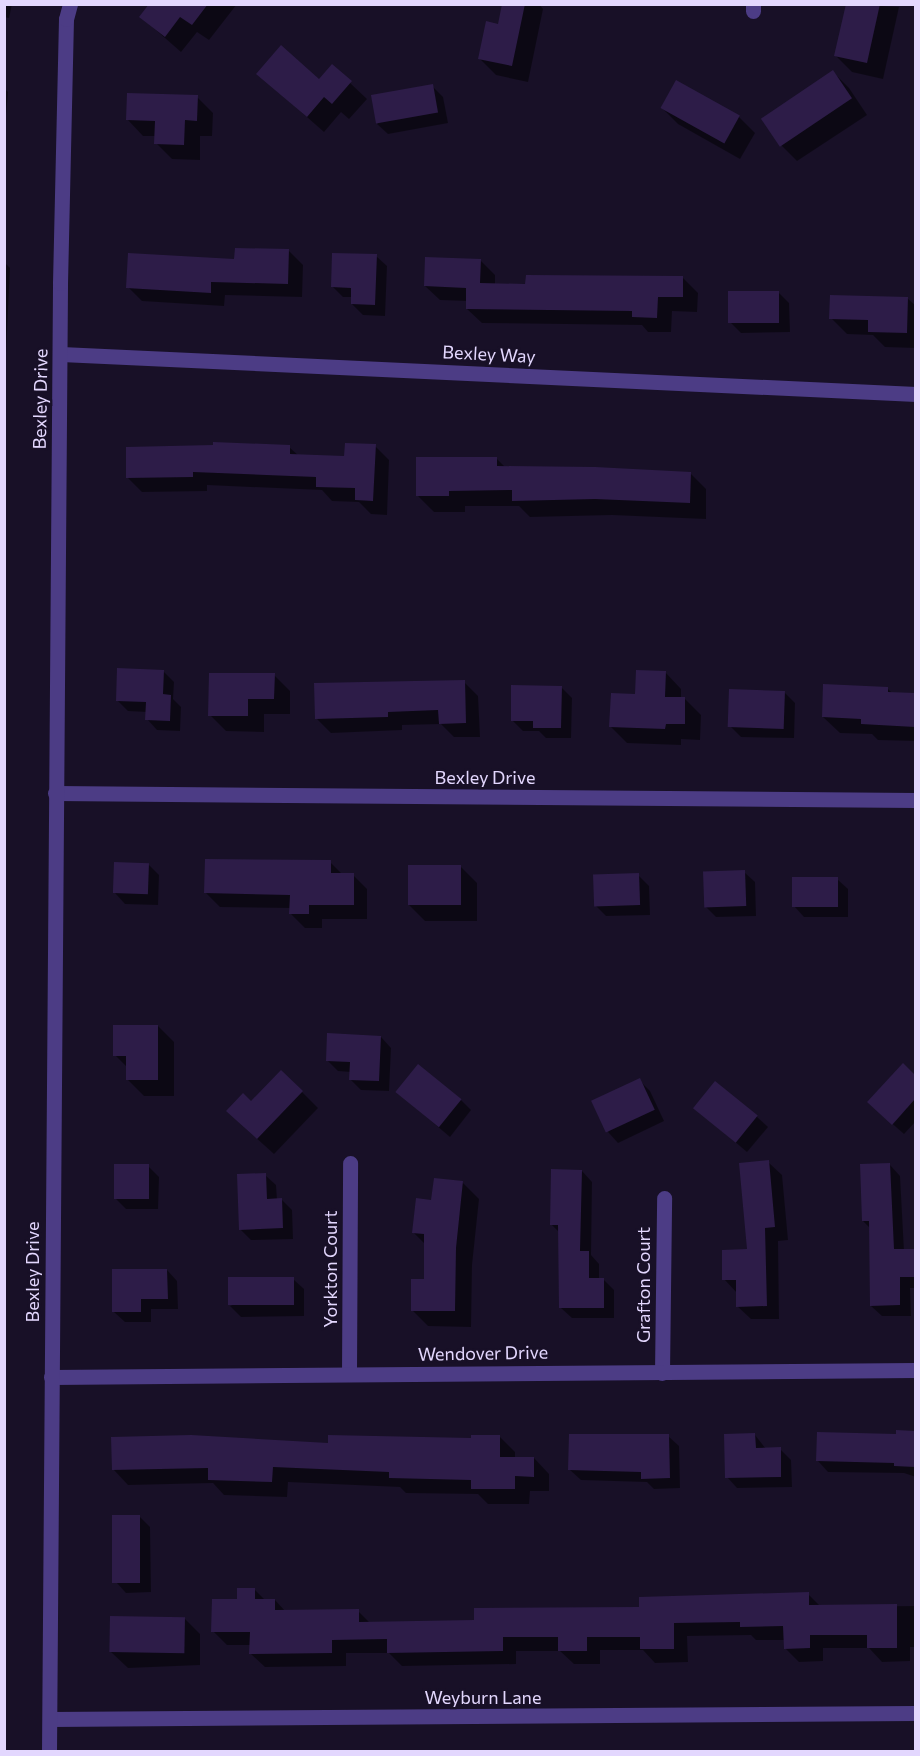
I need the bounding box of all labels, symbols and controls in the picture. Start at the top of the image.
street label: Bexley Way [442,341,536,367]
street label: Bexley Drive [28,348,52,450]
street label: Bexley Drive [435,766,535,788]
street label: Yorkton Court [319,1210,341,1328]
street label: Bexley Drive [21,1222,43,1322]
street label: Grafton Court [632,1227,654,1343]
street label: Wendover Drive [418,1341,548,1365]
street label: Weyburn Lane [425,1686,541,1708]

